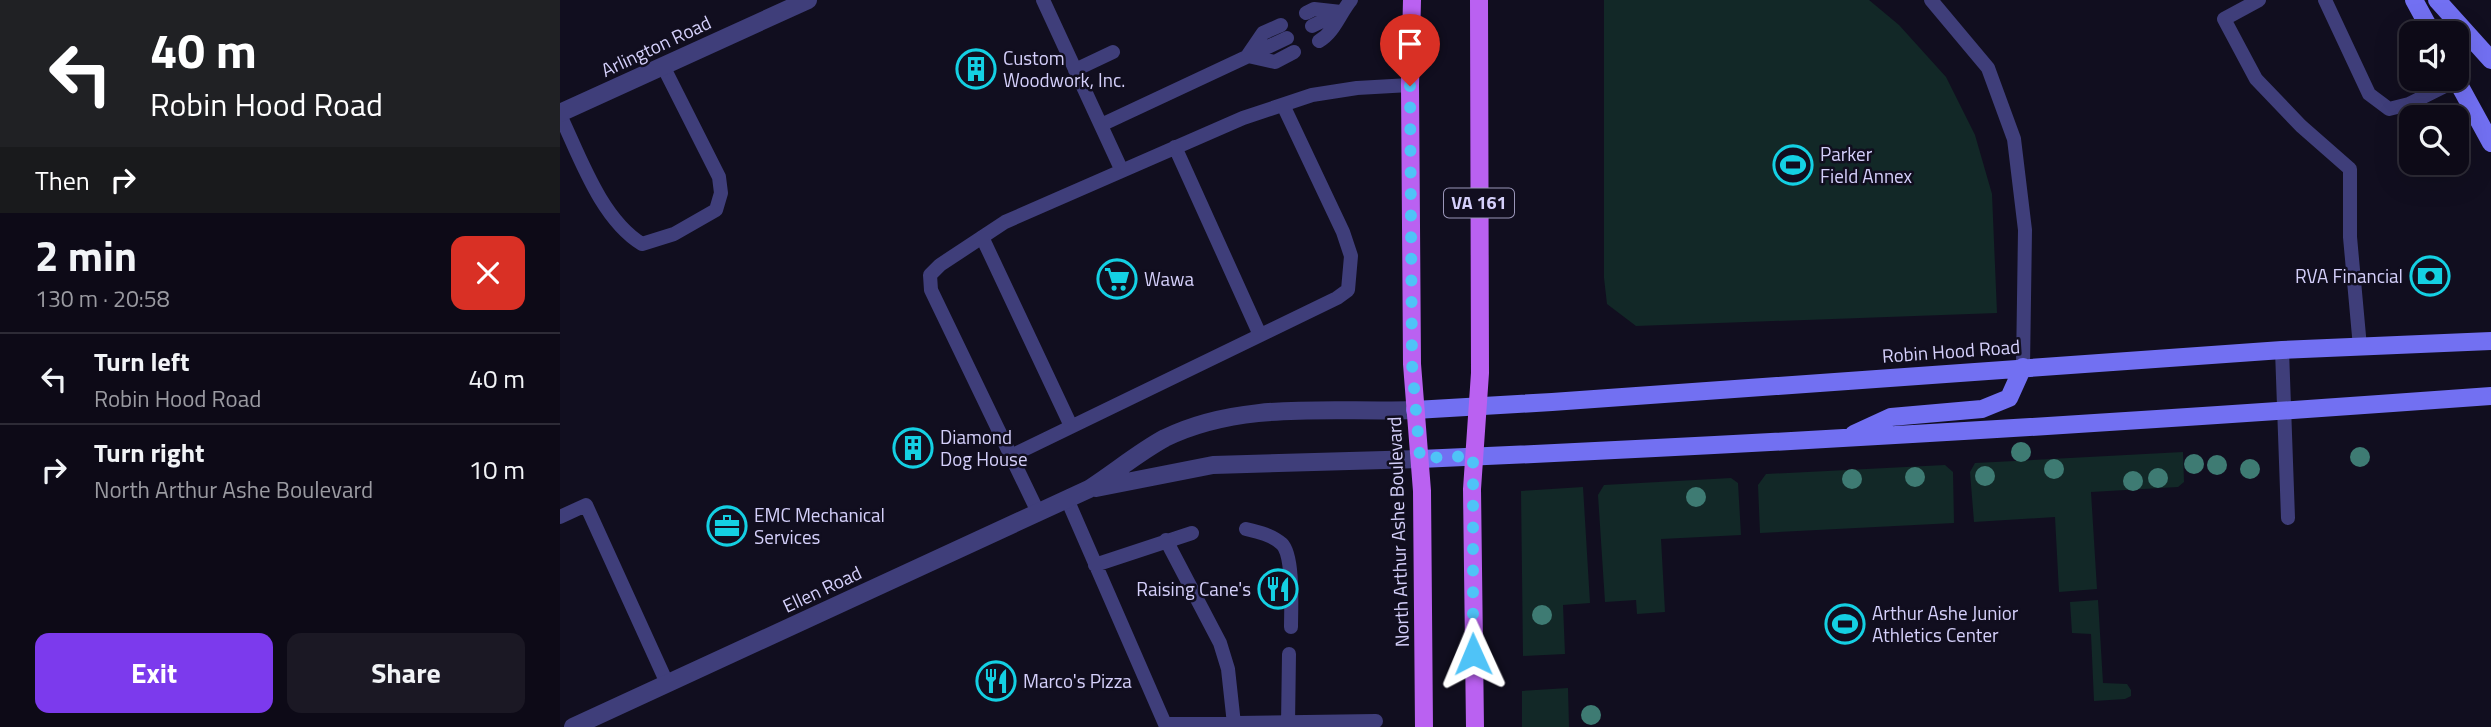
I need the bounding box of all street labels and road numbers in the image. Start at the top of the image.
street label: Arlington Road [596,7,716,84]
road number: VA 161 [1444,188,1514,218]
street label: Robin Hood Road [1881,331,2021,370]
street label: North Arthur Ashe Boulevard [1379,416,1416,648]
street label: Ellen Road [777,558,866,620]

